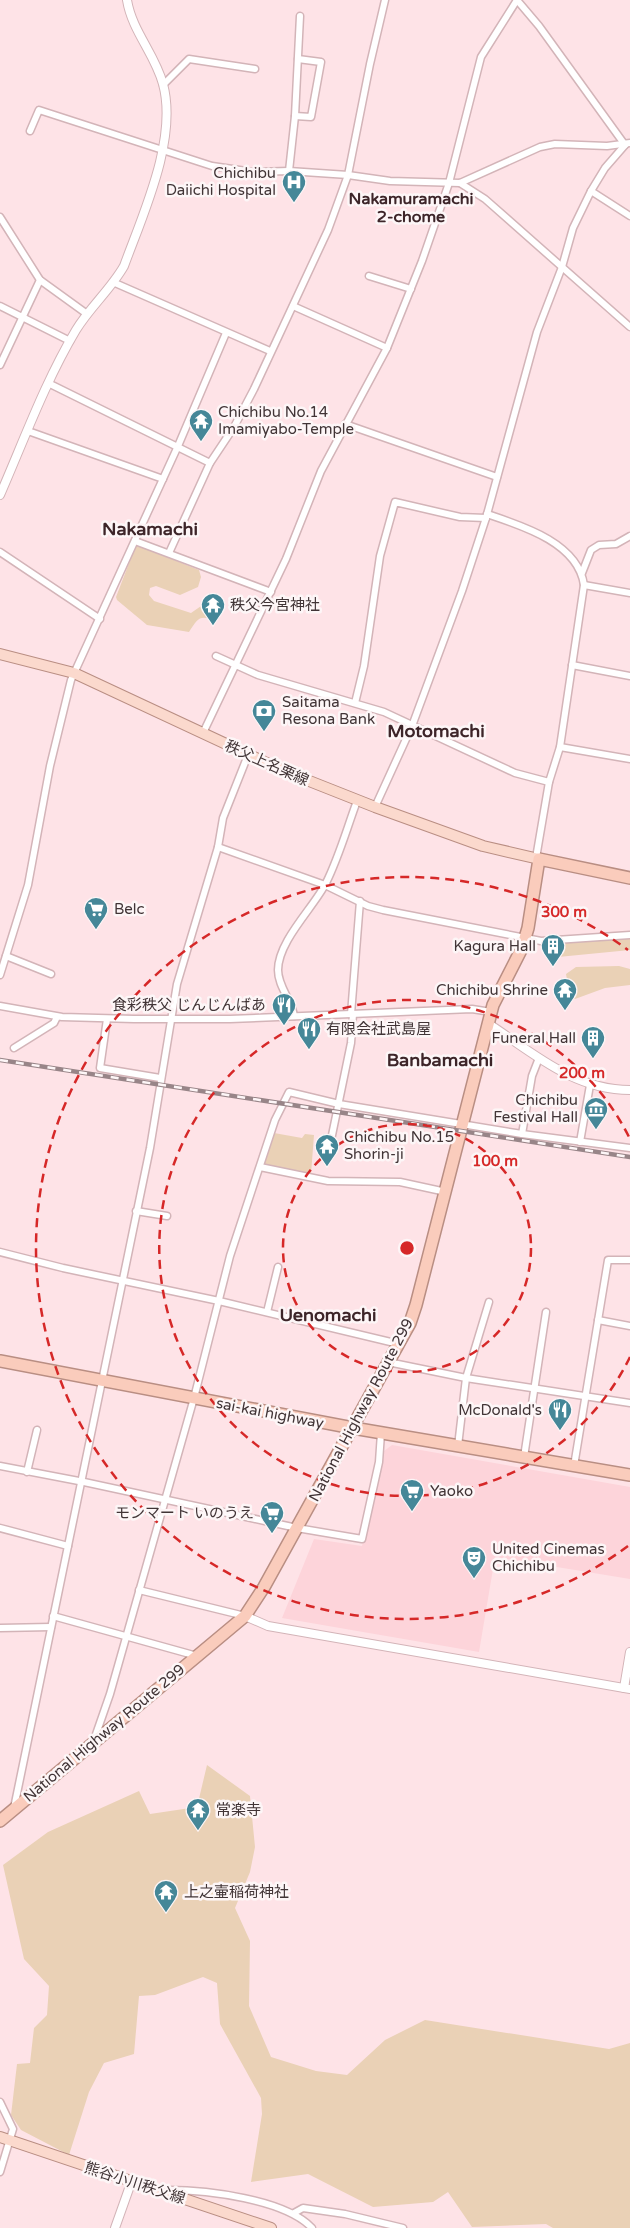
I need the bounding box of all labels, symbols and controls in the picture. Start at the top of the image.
place label: Chichibu Daiichi Hospital [166,164,276,199]
hospital icon: Chichibu Daiichi Hospital [281,169,307,203]
district label: Nakamuramachi 2-chome [349,189,473,227]
place label: Chichibu No.14 Imamiyabo-Temple [218,403,354,438]
temple icon: Chichibu No.14 Imamiyabo-Temple [188,408,214,442]
district label: Nakamachi [102,518,198,540]
temple icon: 秩父今宮神社 [200,592,226,626]
place label: 秩父今宮神社 [230,596,320,614]
place label: Saitama Resona Bank [282,693,375,728]
bank icon: Saitama Resona Bank [251,698,277,732]
district label: Motomachi [387,720,485,742]
street label: 秩父上名栗線 [222,736,312,790]
supermarket icon: Belc [83,896,109,930]
place label: Belc [114,900,145,918]
text: 300 m [541,903,587,921]
building icon: Kagura Hall [540,933,566,967]
place label: Kagura Hall [454,937,536,955]
temple icon: Chichibu Shrine [552,977,578,1011]
place label: Chichibu Shrine [436,981,548,999]
restaurant icon: 食彩秩父 じんじんばあ [271,992,297,1026]
place label: 食彩秩父 じんじんばあ [112,996,266,1014]
restaurant icon: 有限会社武島屋 [296,1016,322,1050]
place label: 有限会社武島屋 [326,1020,431,1038]
building icon: Funeral Hall [580,1025,606,1059]
place label: Funeral Hall [492,1029,576,1047]
district label: Banbamachi [387,1049,493,1071]
text: 200 m [559,1064,605,1082]
place label: Chichibu Festival Hall [493,1091,578,1126]
museum icon: Chichibu Festival Hall [583,1096,609,1130]
place label: Chichibu No.15 Shorin-ji [344,1128,454,1163]
temple icon: Chichibu No.15 Shorin-ji [314,1133,340,1167]
text: 100 m [472,1152,518,1170]
centre of rings [398,1239,416,1257]
district label: Uenomachi [279,1304,377,1326]
street label: National Highway Route 299 [305,1315,417,1505]
street label: sai-kai highway [215,1394,325,1432]
restaurant icon: McDonald's [547,1397,573,1431]
place label: McDonald's [458,1401,542,1419]
supermarket icon: Yaoko [399,1478,425,1512]
place label: Yaoko [430,1482,473,1500]
supermarket icon: モンマート いのうえ [259,1500,285,1534]
place label: モンマート いのうえ [115,1504,254,1522]
place label: United Cinemas Chichibu [492,1540,605,1575]
theatre icon: United Cinemas Chichibu [461,1545,487,1579]
street label: National Highway Route 299 [20,1660,188,1806]
temple icon: 常楽寺 [185,1797,211,1831]
place label: 常楽寺 [216,1801,261,1819]
temple icon: 上之壷稲荷神社 [153,1879,179,1913]
place label: 上之壷稲荷神社 [184,1883,289,1901]
street label: 熊谷小川秩父線 [82,2158,188,2208]

